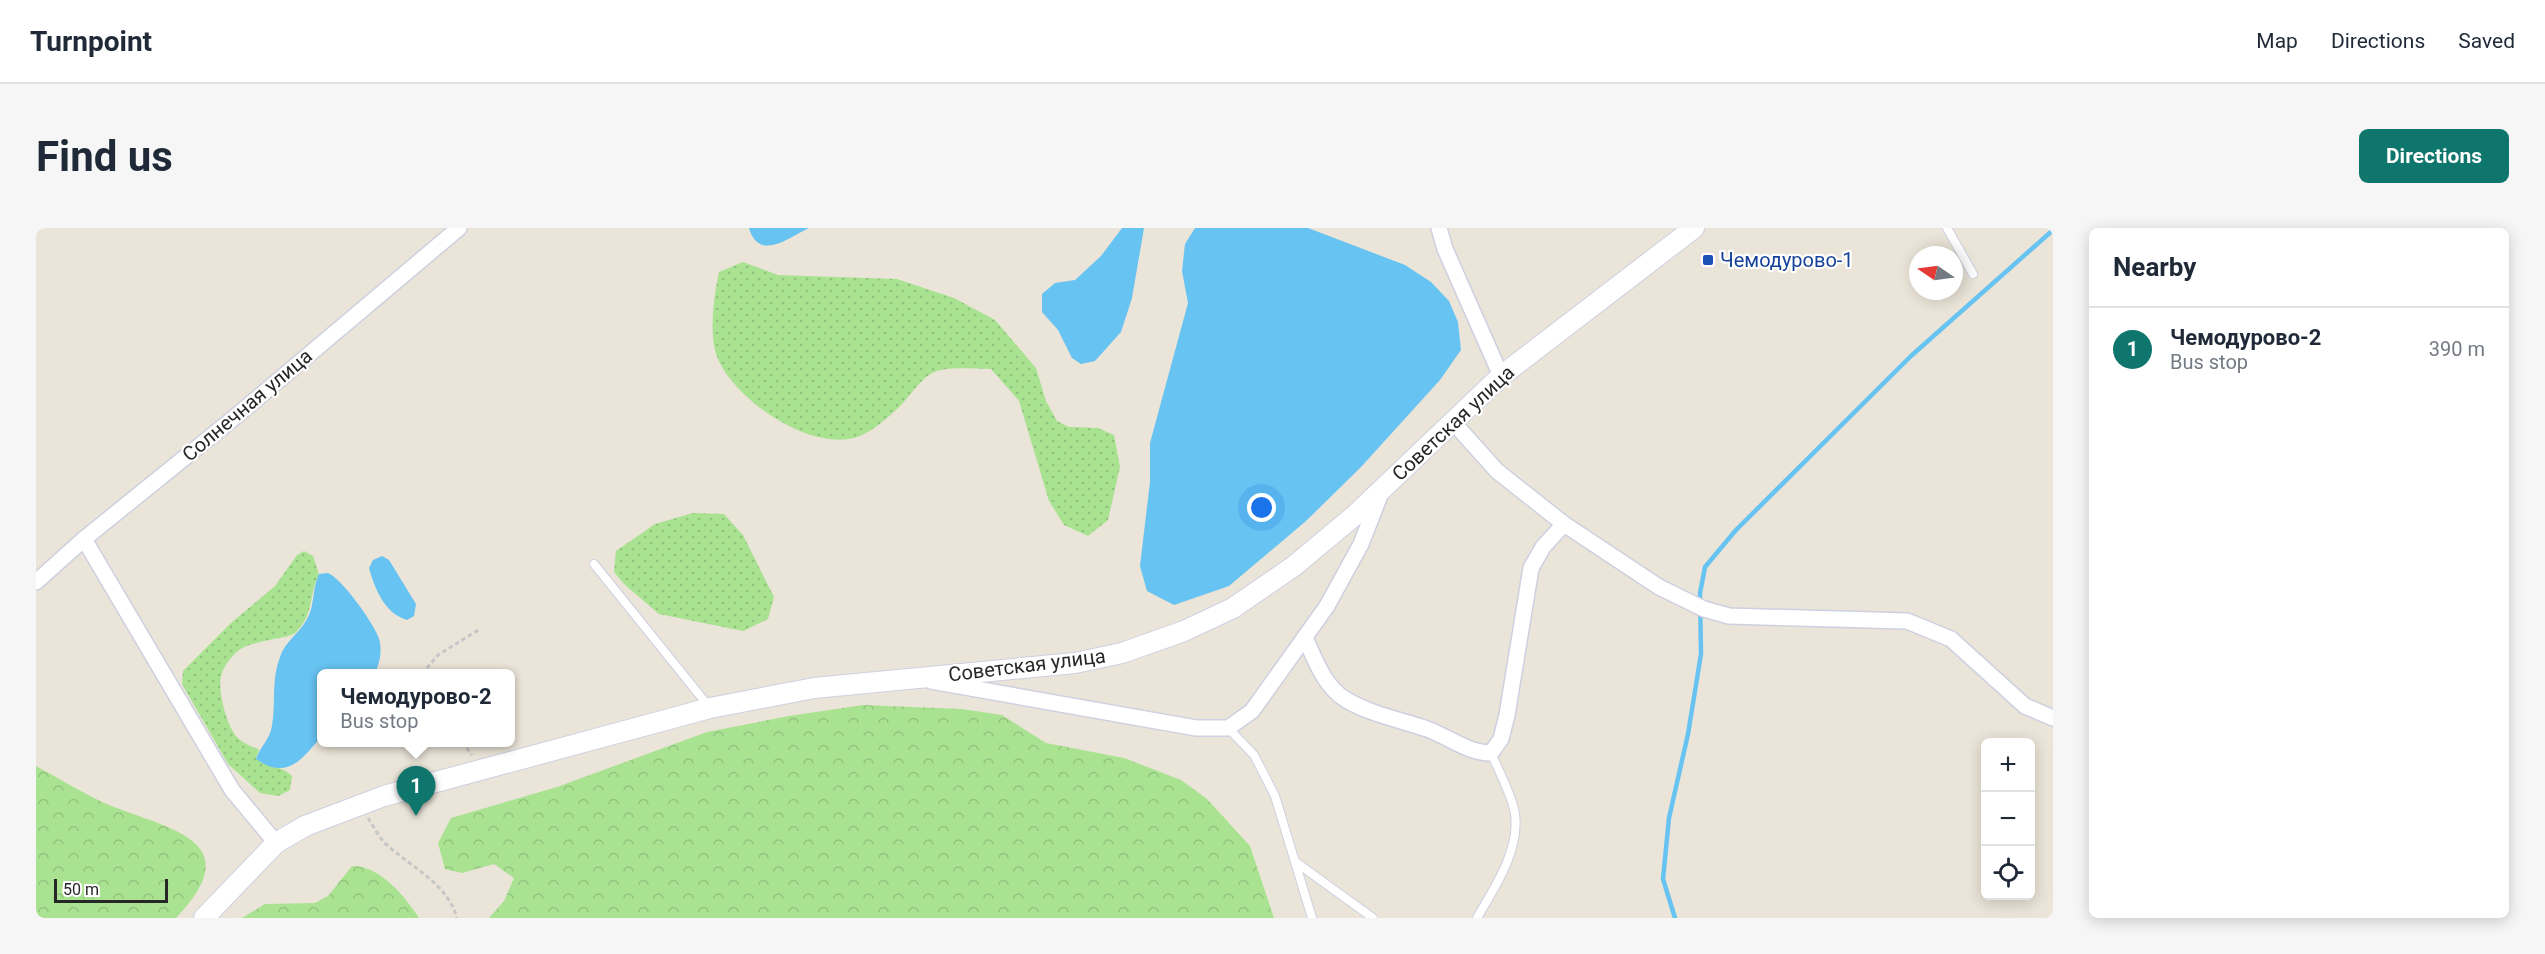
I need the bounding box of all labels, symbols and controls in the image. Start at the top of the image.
text: Turnpoint [30,25,152,58]
text: Map [2256,29,2298,53]
text: Directions [2331,29,2425,53]
text: Saved [2458,29,2515,53]
button: Directions [2359,129,2509,183]
text: Find us [36,132,173,181]
north arrow [1909,246,1963,300]
place label: Чемодурово-1 [1720,248,1854,272]
text: Nearby [2113,252,2196,282]
marker: Чемодурово-1 [1701,253,1715,267]
text: Чемодурово-2 [2170,325,2321,350]
text: 1 [2127,337,2138,361]
text: 390 m [2429,337,2485,361]
street label: Солнечная улица [177,344,317,466]
text: Bus stop [2170,350,2248,374]
street label: Советская улица [1387,360,1519,486]
your location [1247,493,1276,522]
street label: Советская улица [947,643,1107,687]
popup [317,669,515,747]
text: Чемодурово-2 [340,684,492,709]
text: Bus stop [340,709,418,733]
map controls [1981,738,2035,900]
button: + [1981,738,2035,792]
pin: 1 [396,766,436,816]
button: − [1981,792,2035,846]
button: locate [1981,846,2035,900]
scale bar [54,876,168,904]
text: 50 m [63,880,99,899]

